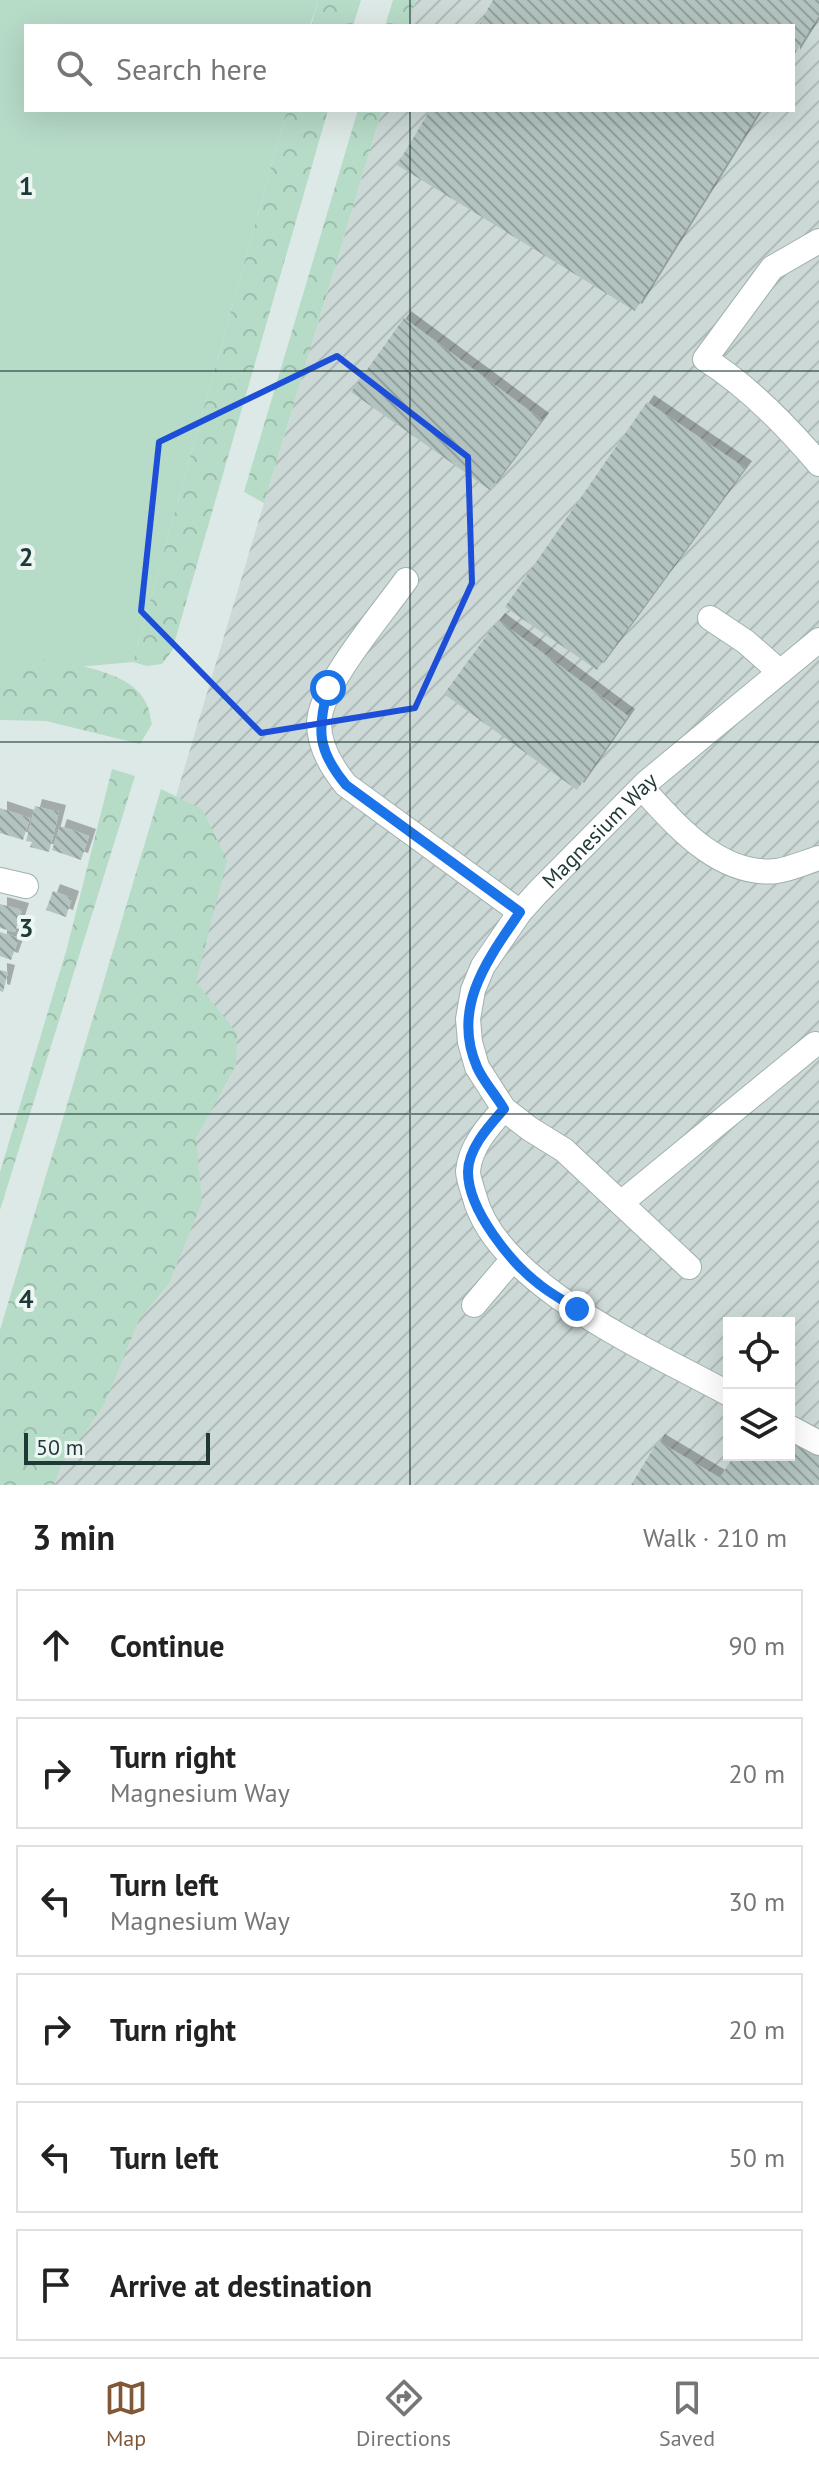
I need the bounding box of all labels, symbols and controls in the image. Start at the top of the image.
search box [24,24,795,112]
icon: search [52,46,96,90]
text: Search here [116,49,267,88]
text: 1 [19,169,33,202]
text: 2 [19,540,33,573]
route start [310,670,346,706]
street label: Magnesium Way [536,765,663,894]
text: 3 [19,911,33,944]
text: 4 [19,1282,34,1315]
route end [559,1291,595,1327]
map controls [723,1317,795,1461]
button: locate [723,1317,795,1389]
button: layers [723,1389,795,1461]
scale bar [24,1429,210,1465]
text: 50 m [36,1433,84,1461]
text: 3 min [32,1515,115,1559]
text: Walk · 210 m [643,1521,787,1554]
icon: ahead [34,1623,78,1667]
text: Continue [110,1626,224,1665]
text: 90 m [729,1629,785,1662]
text: Turn right [110,1737,236,1776]
icon: right [34,1751,78,1795]
text: 20 m [729,1757,785,1790]
text: Magnesium Way [110,1776,290,1809]
text: Turn left [110,1865,218,1904]
icon: left [34,1879,78,1923]
text: 30 m [729,1885,785,1918]
text: Magnesium Way [110,1904,290,1937]
icon: right [34,2007,78,2051]
text: Turn right [110,2010,236,2049]
text: 20 m [729,2013,785,2046]
icon: left [34,2135,78,2179]
text: Turn left [110,2138,218,2177]
text: 50 m [729,2141,785,2174]
icon: arrive [34,2263,78,2307]
text: Arrive at destination [110,2266,372,2305]
tab: Map [104,2376,148,2452]
tab: Directions [356,2376,451,2452]
tab: Saved [659,2376,715,2452]

